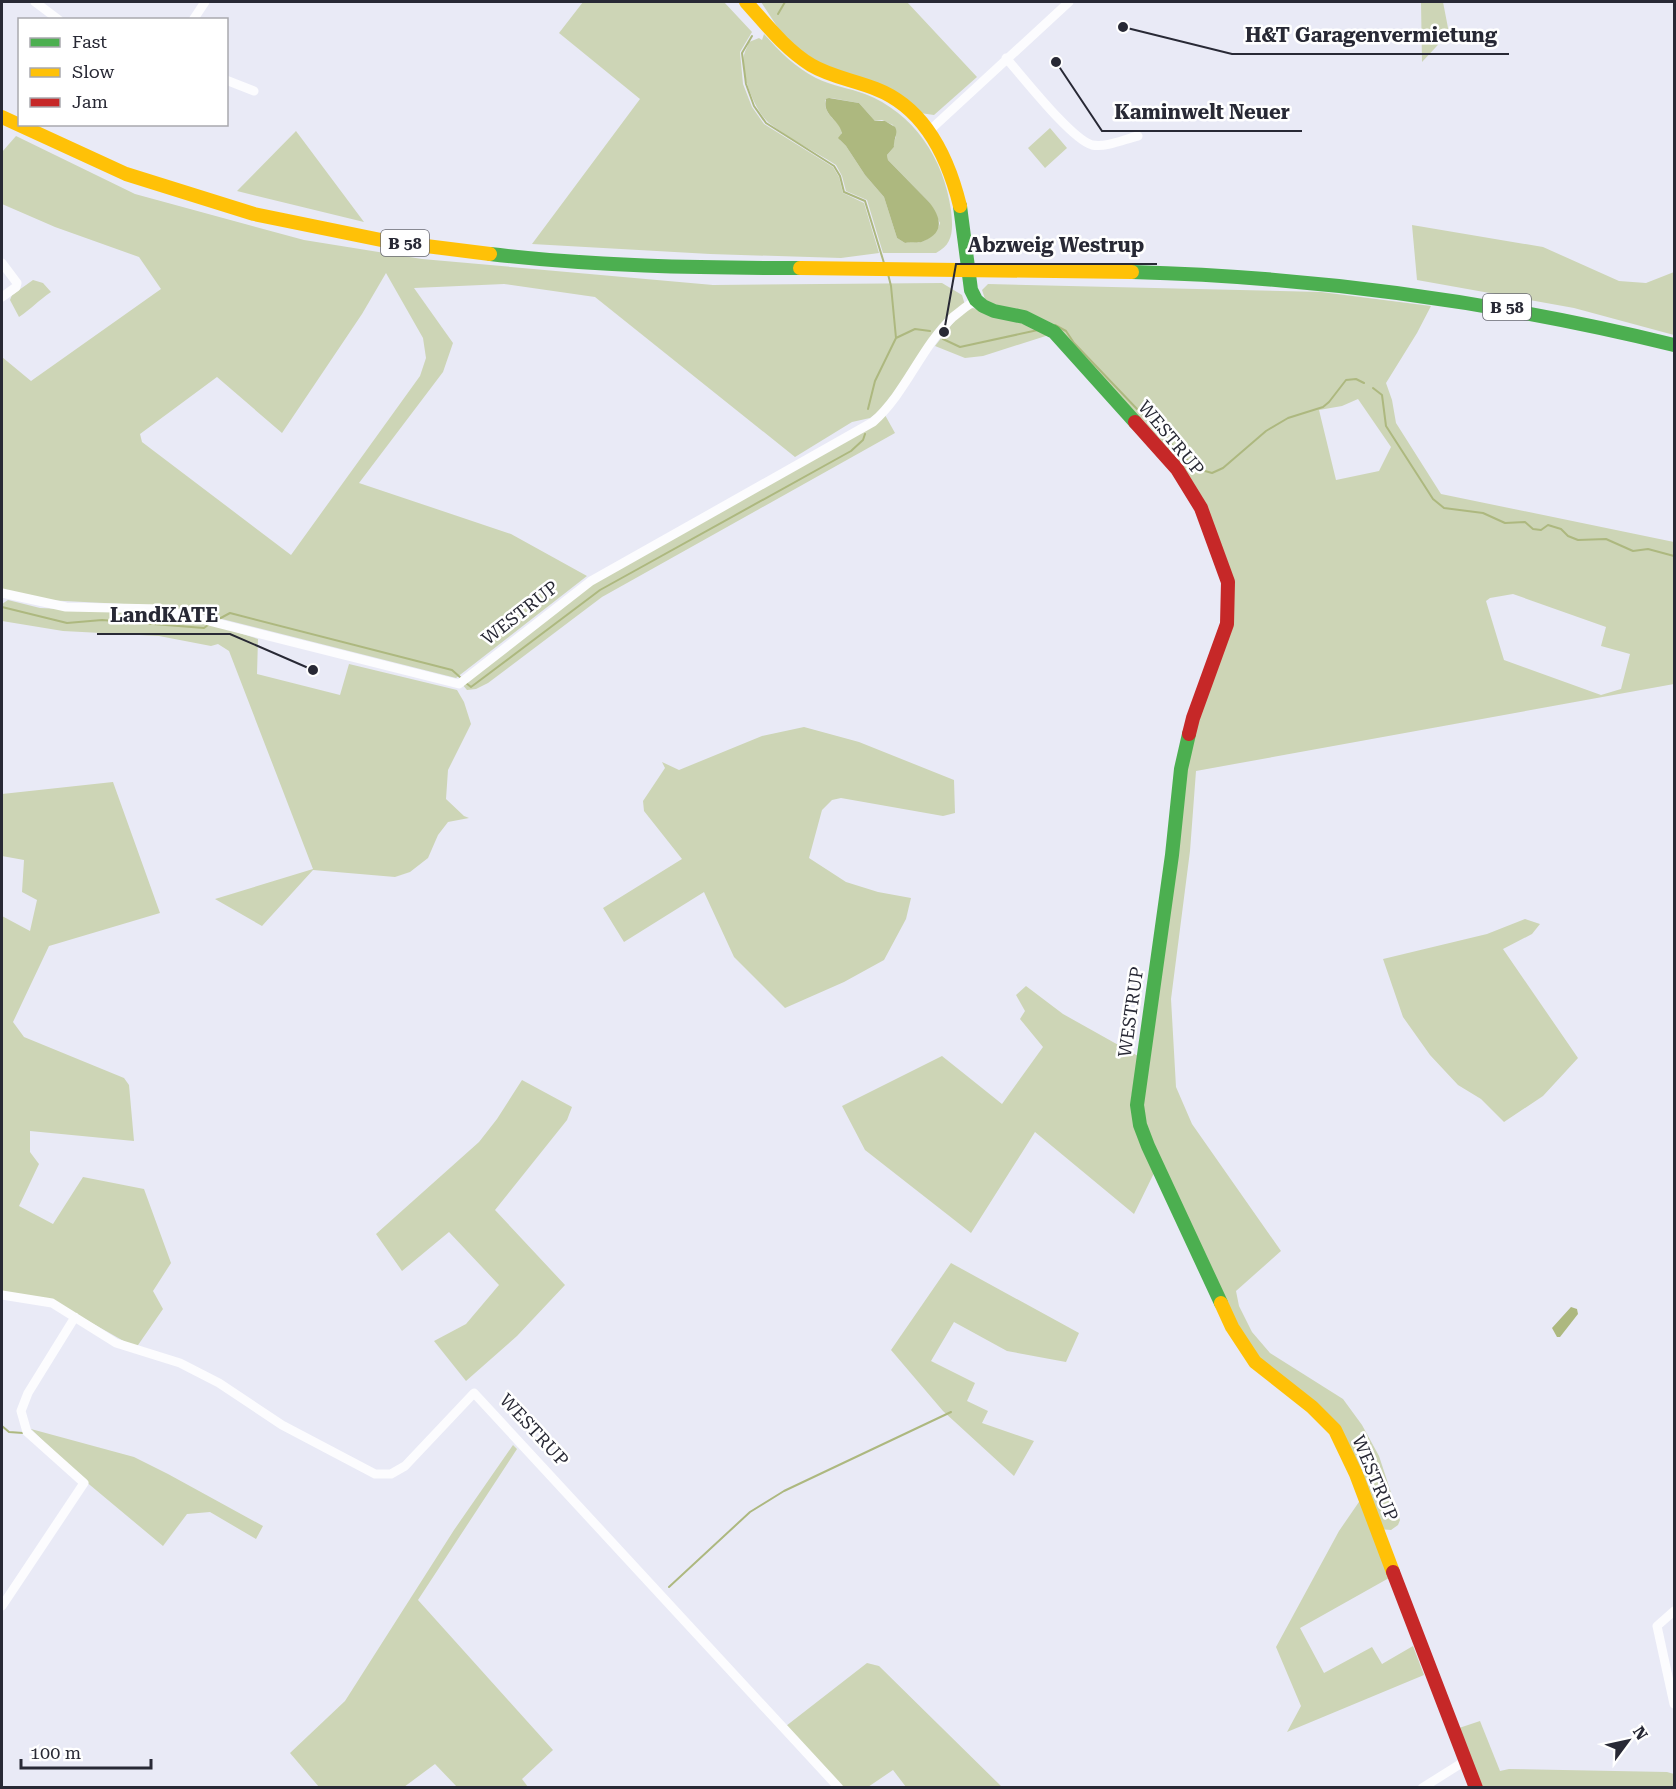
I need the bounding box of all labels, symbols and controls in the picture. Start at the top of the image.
callout: H&T Garagenvermietung [1232,16,1509,54]
legend [18,18,228,126]
text: H&T Garagenvermietung [1245,23,1498,47]
text: Fast [72,31,107,52]
text: Slow [72,61,114,82]
text: Jam [72,91,108,112]
callout: Kaminwelt Neuer [1102,93,1302,131]
text: Kaminwelt Neuer [1114,100,1290,124]
callout: Abzweig Westrup [956,226,1157,264]
road number: B 58 [381,230,429,256]
text: Abzweig Westrup [968,233,1144,257]
road number: B 58 [1483,294,1531,320]
street label: WESTRUP [1134,396,1209,479]
street label: WESTRUP [477,576,562,649]
callout: LandKATE [97,596,230,634]
text: LandKATE [110,603,218,627]
street label: WESTRUP [1114,965,1147,1059]
street label: WESTRUP [496,1389,573,1470]
street label: WESTRUP [1348,1432,1403,1524]
north arrow [1598,1711,1658,1771]
text: N [1629,1723,1651,1743]
scale bar [21,1732,152,1770]
text: 100 m [30,1742,81,1763]

